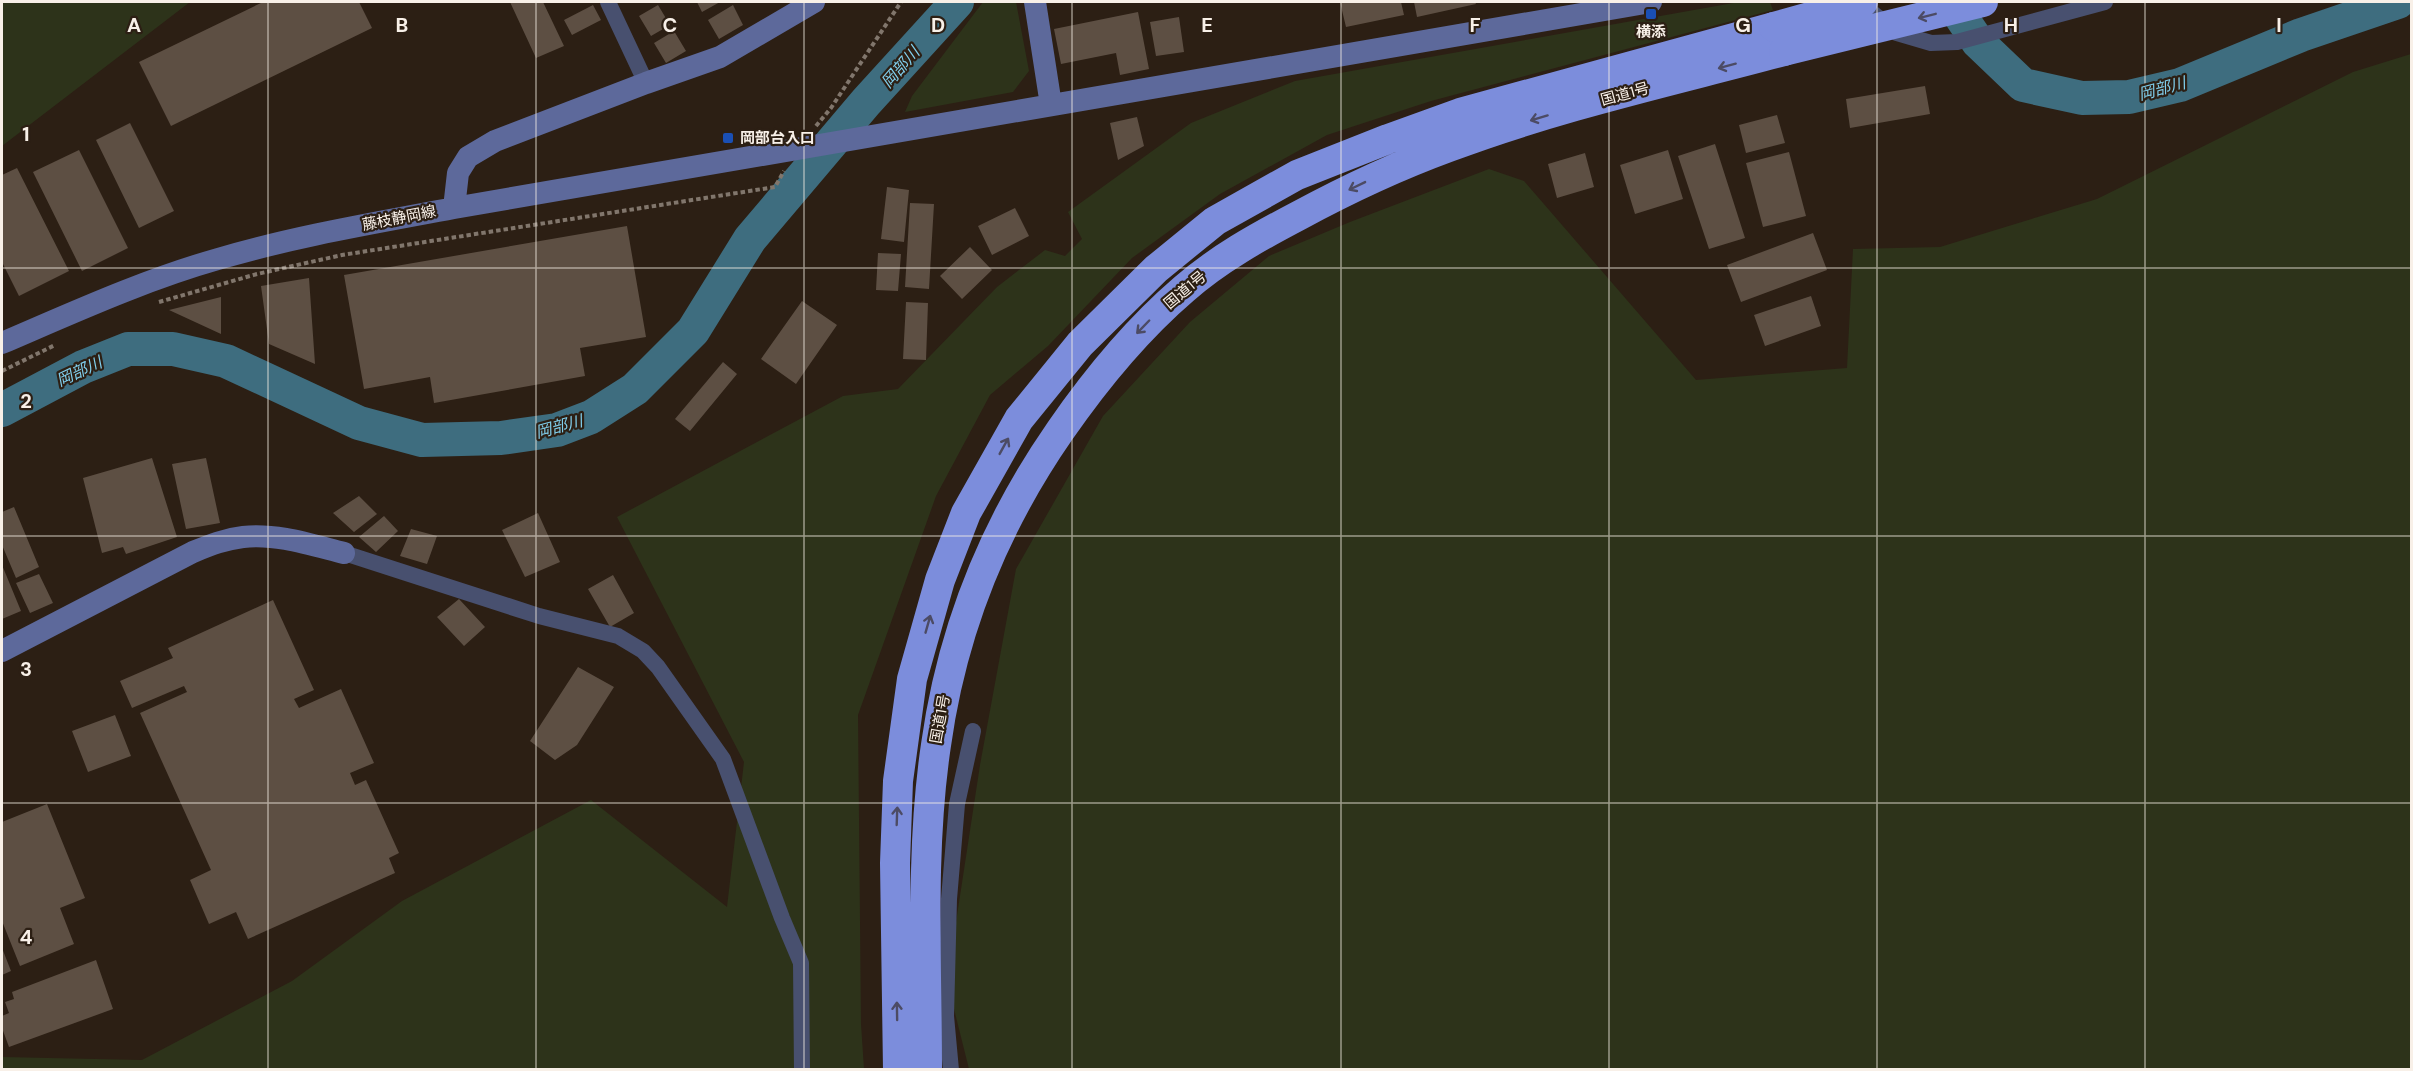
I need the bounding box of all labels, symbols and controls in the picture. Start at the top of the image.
marker: 横添 [1644,7,1658,21]
one-way arrow [1917,10,1936,22]
text: A [127,12,141,38]
text: B [396,12,408,38]
text: C [663,12,677,38]
text: D [931,12,945,38]
text: E [1201,12,1213,38]
text: F [1469,12,1481,38]
text: G [1735,12,1751,38]
text: H [2004,12,2018,38]
text: I [2276,12,2282,38]
place label: 横添 [1636,22,1666,42]
water label: 岡部川 [877,41,925,92]
one-way arrow [1718,61,1737,73]
water label: 岡部川 [2136,72,2190,105]
street label: 国道1号 [1598,78,1652,110]
one-way arrow [1530,113,1549,124]
text: 1 [22,121,30,147]
place label: 岡部台入口 [740,128,815,148]
marker: 岡部台入口 [721,131,735,145]
one-way arrow [1348,181,1366,192]
street label: 藤枝静岡線 [360,201,438,235]
street label: 国道1号 [1160,266,1210,314]
one-way arrow [1135,320,1150,335]
water label: 岡部川 [53,351,107,391]
text: 2 [20,388,32,414]
water label: 岡部川 [533,410,587,443]
one-way arrow [998,438,1010,455]
one-way arrow [922,615,934,634]
text: 3 [20,656,32,682]
street label: 国道1号 [926,693,954,745]
one-way arrow [891,807,903,827]
text: 4 [20,924,33,950]
one-way arrow [891,1002,903,1022]

